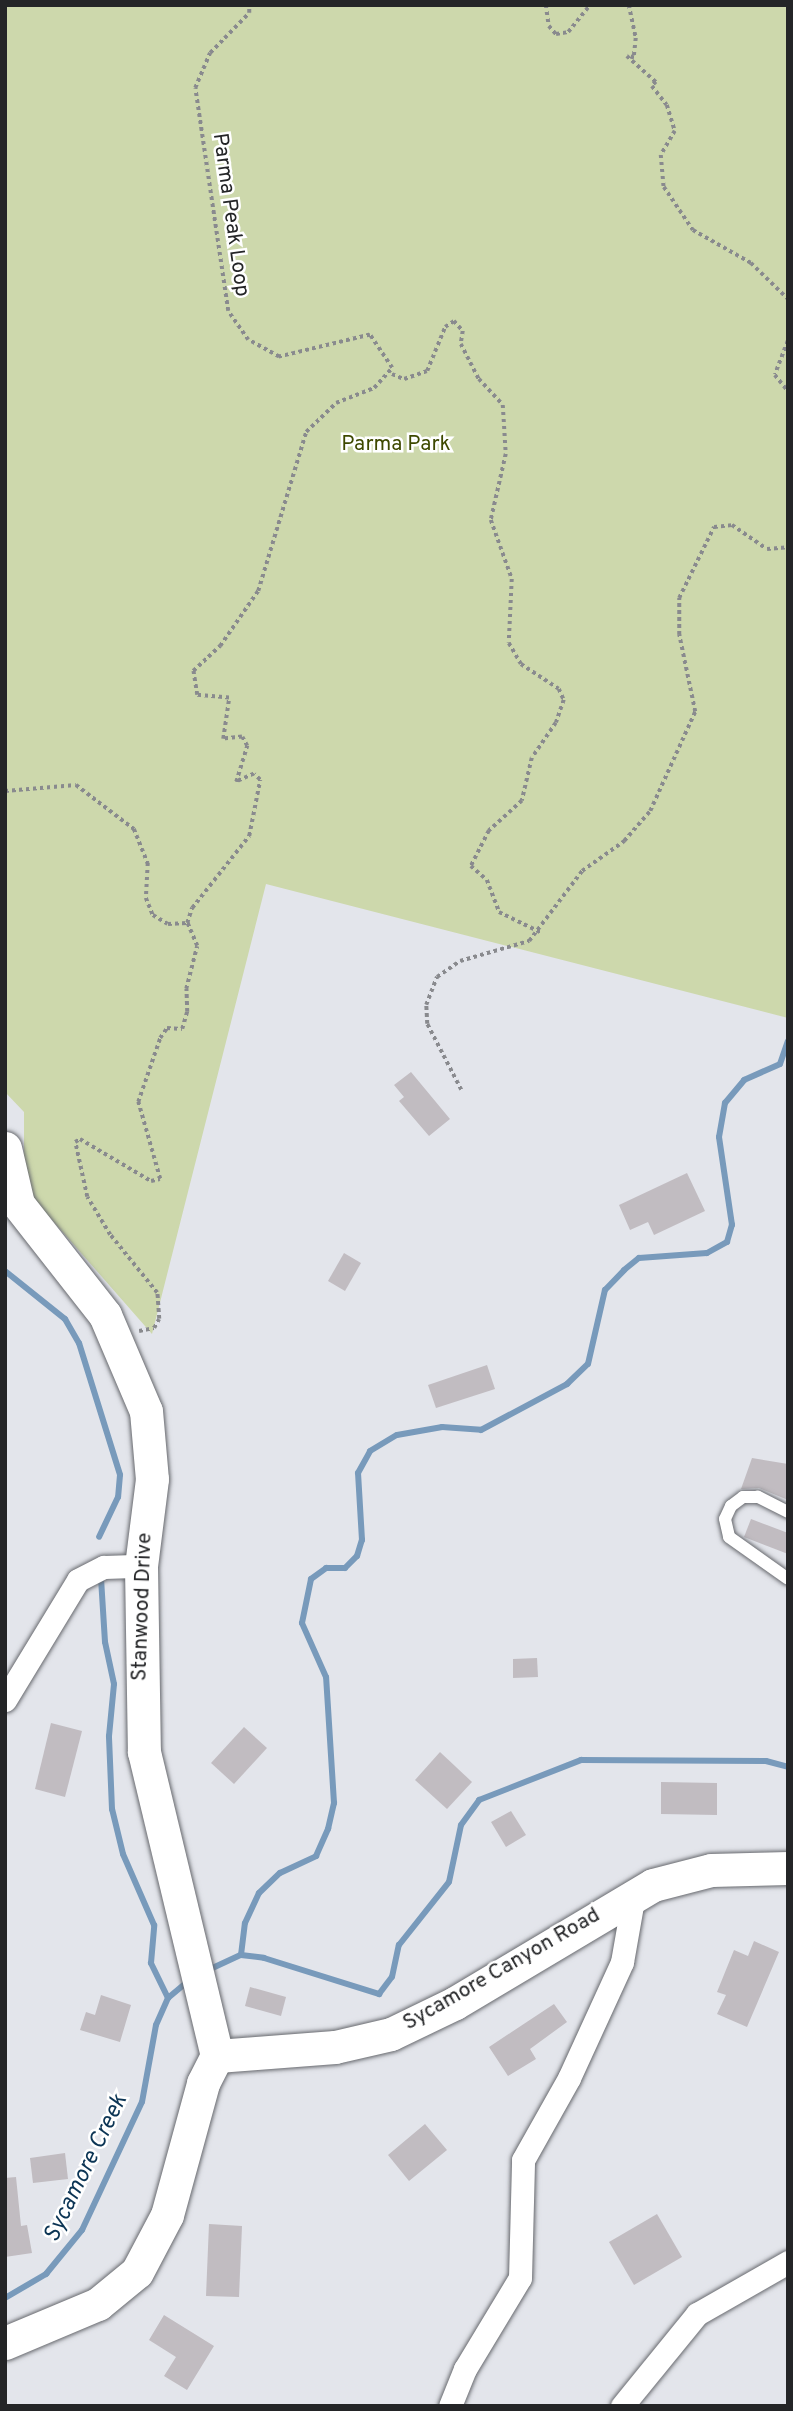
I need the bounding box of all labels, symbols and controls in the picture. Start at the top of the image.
street label: Parma Peak Loop [206,132,254,298]
park label: Parma Park [341,432,451,458]
street label: Stanwood Drive [128,1532,158,1682]
street label: Sycamore Canyon Road [399,1903,605,2037]
water label: Sycamore Creek [39,2091,135,2247]

